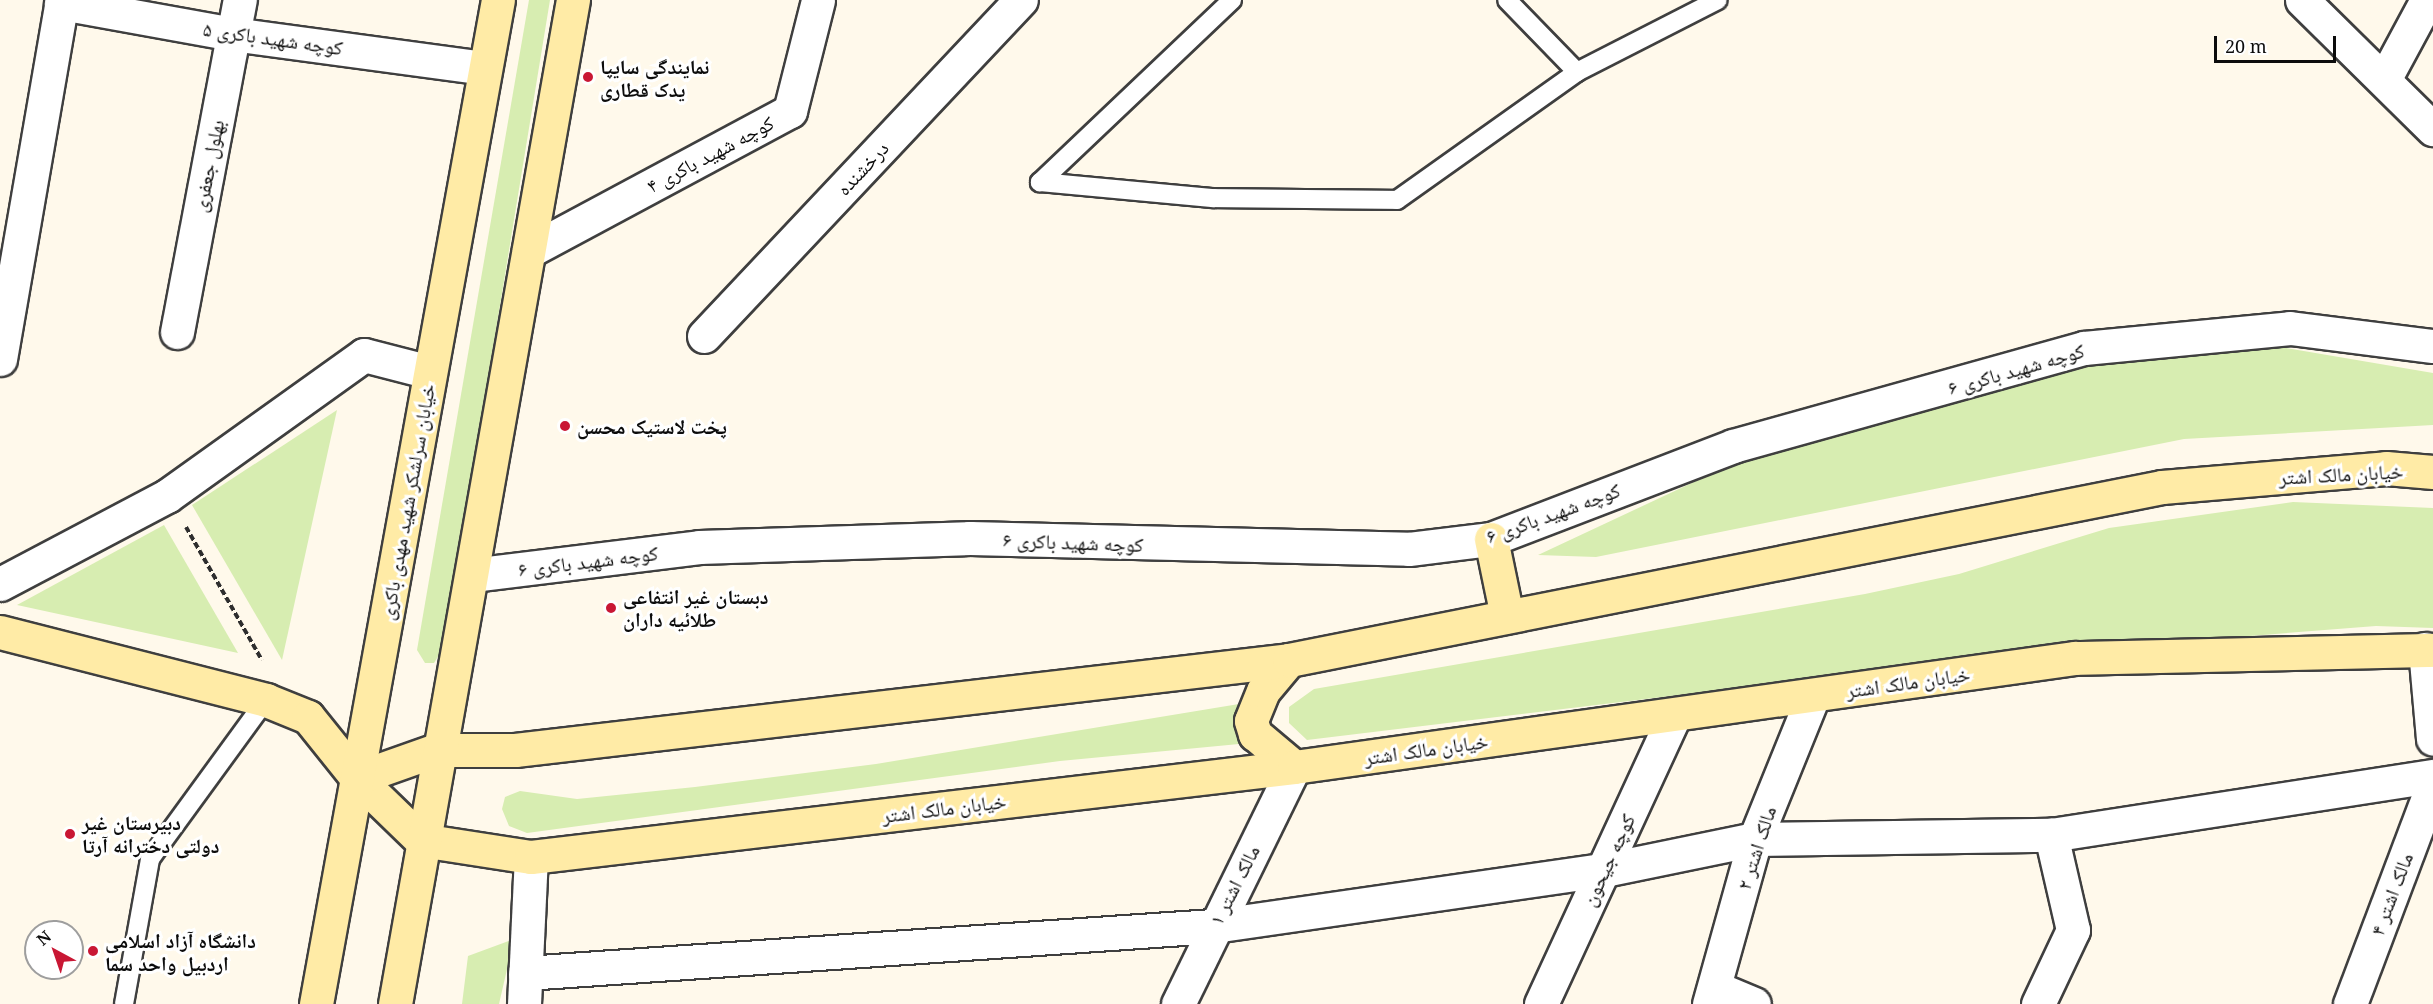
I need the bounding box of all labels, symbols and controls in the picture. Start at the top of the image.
street label: کوچه شهید باکری ۵ [202,16,344,60]
scale bar [2217,24,2338,62]
text: 20 m [2225,34,2267,58]
place label: نمایندگی سایپا یدک قطاری [600,54,709,101]
marker: نمایندگی سایپا یدک قطاری [581,70,595,84]
street label: کوچه شهید باکری ۴ [642,110,778,198]
street label: بهلول جعفری [187,118,229,214]
street label: درخشنده [831,136,893,200]
street label: کوچه شهید باکری ۶ [1945,338,2087,400]
street label: خیابان سرلشکر شهید مهدی باکری [374,382,440,622]
place label: پخت لاستیک محسن [577,414,727,438]
marker: پخت لاستیک محسن [558,419,572,433]
street label: خیابان مالک اشتر [2278,459,2404,489]
street label: کوچه شهید باکری ۶ [1483,478,1623,548]
street label: کوچه شهید باکری ۶ [1002,528,1144,556]
street label: کوچه شهید باکری ۶ [517,541,659,581]
place label: دبستان غیر انتفاعی طلائیه داران [623,584,769,631]
marker: دبستان غیر انتفاعی طلائیه داران [604,601,618,615]
street label: خیابان مالک اشتر [1845,661,1971,703]
street label: خیابان مالک اشتر [1363,728,1489,770]
street label: خیابان مالک اشتر [881,788,1007,828]
street label: مالک اشتر ۲ [1731,803,1781,893]
place label: دبیرستان غیر دولتی دخترانه آرتا [82,810,219,857]
street label: کوچه جیحون [1576,810,1640,910]
marker: دبیرستان غیر دولتی دخترانه آرتا [63,827,77,841]
street label: مالک اشتر ۱ [1204,841,1264,929]
street label: مالک اشتر ۴ [2364,849,2418,939]
north arrow [24,920,84,980]
text: N [32,925,56,950]
place label: دانشگاه آزاد اسلامی اردبیل واحد سما [105,928,256,975]
marker: دانشگاه آزاد اسلامی اردبیل واحد سما [86,944,100,958]

